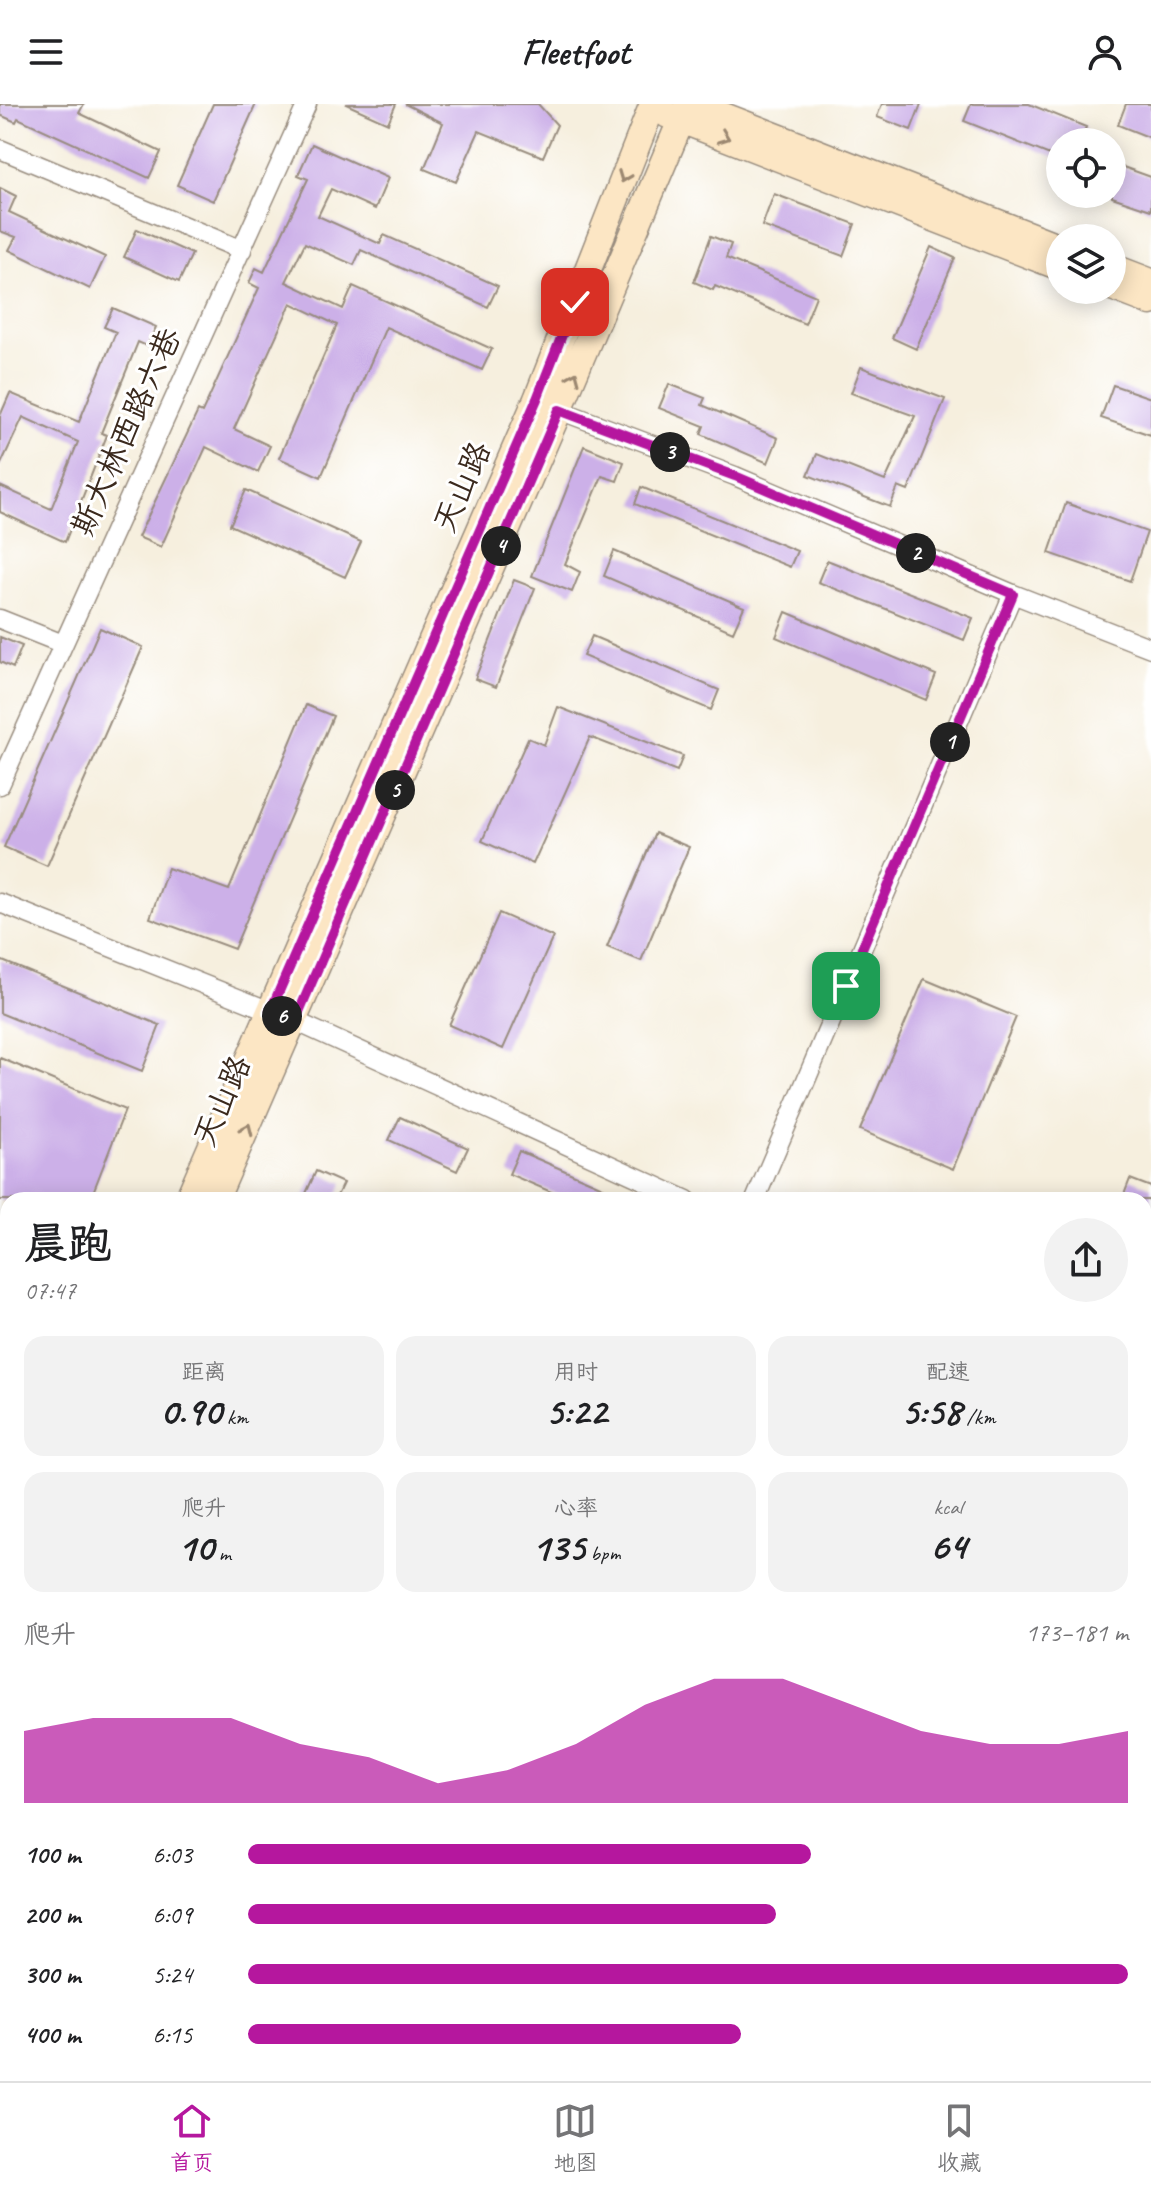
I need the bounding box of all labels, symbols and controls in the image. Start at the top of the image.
text: Fleetfoot [521,29,630,75]
icon: menu [24,30,68,74]
icon: person [1083,30,1127,74]
one-way arrow [716,127,730,143]
map controls [1046,128,1126,304]
button: locate [1046,128,1126,208]
one-way arrow [617,169,634,183]
button: layers [1046,224,1126,304]
pin [541,268,609,336]
icon: check [553,280,597,324]
street label: 斯大林西路六巷 [62,321,190,543]
one-way arrow [564,370,580,385]
pin: 3 [650,432,690,472]
street label: 天山路 [424,435,500,539]
text: 3 [665,438,675,466]
pin: 4 [481,526,521,566]
text: 4 [496,532,506,560]
pin: 2 [896,533,936,573]
text: 2 [911,539,921,567]
pin: 1 [930,722,970,762]
text: 1 [945,728,955,756]
pin: 5 [375,770,415,810]
text: 5 [390,776,400,804]
pin [812,952,880,1020]
icon: arrive [824,964,868,1008]
pin: 6 [262,996,302,1036]
text: 6 [277,1002,287,1030]
street label: 天山路 [184,1049,260,1153]
one-way arrow [237,1122,253,1137]
text: 晨跑 [24,1216,112,1271]
button: share [1044,1218,1128,1302]
text: 07:47 [24,1274,76,1307]
text: 距离 [182,1358,226,1386]
text: 用时 [554,1358,598,1386]
text: 配速 [926,1358,970,1386]
text: 0.90 [160,1386,221,1436]
text: 5:22 [545,1386,607,1436]
text: 5:58 [901,1386,961,1436]
text: km [221,1403,248,1431]
text: /km [961,1403,995,1431]
text: kcal [933,1493,963,1521]
text: 爬升 [182,1494,226,1522]
text: 心率 [554,1494,598,1522]
text: 64 [930,1521,966,1571]
text: 10 [177,1522,213,1572]
text: 135 [532,1522,585,1572]
text: m [213,1539,231,1567]
text: bpm [585,1539,620,1567]
text: 173–181 m [1025,1616,1128,1649]
text: 爬升 [24,1618,76,1651]
text: 100 m [24,1838,80,1871]
text: 6:03 [152,1838,192,1871]
text: 200 m [24,1898,80,1931]
text: 6:09 [152,1898,192,1931]
text: 300 m [24,1958,80,1991]
text: 5:24 [152,1958,192,1991]
text: 400 m [24,2018,80,2051]
text: 6:15 [152,2018,192,2051]
tab: 首页 [170,2099,214,2177]
tab: 地图 [553,2099,597,2177]
tab: 收藏 [937,2099,981,2177]

